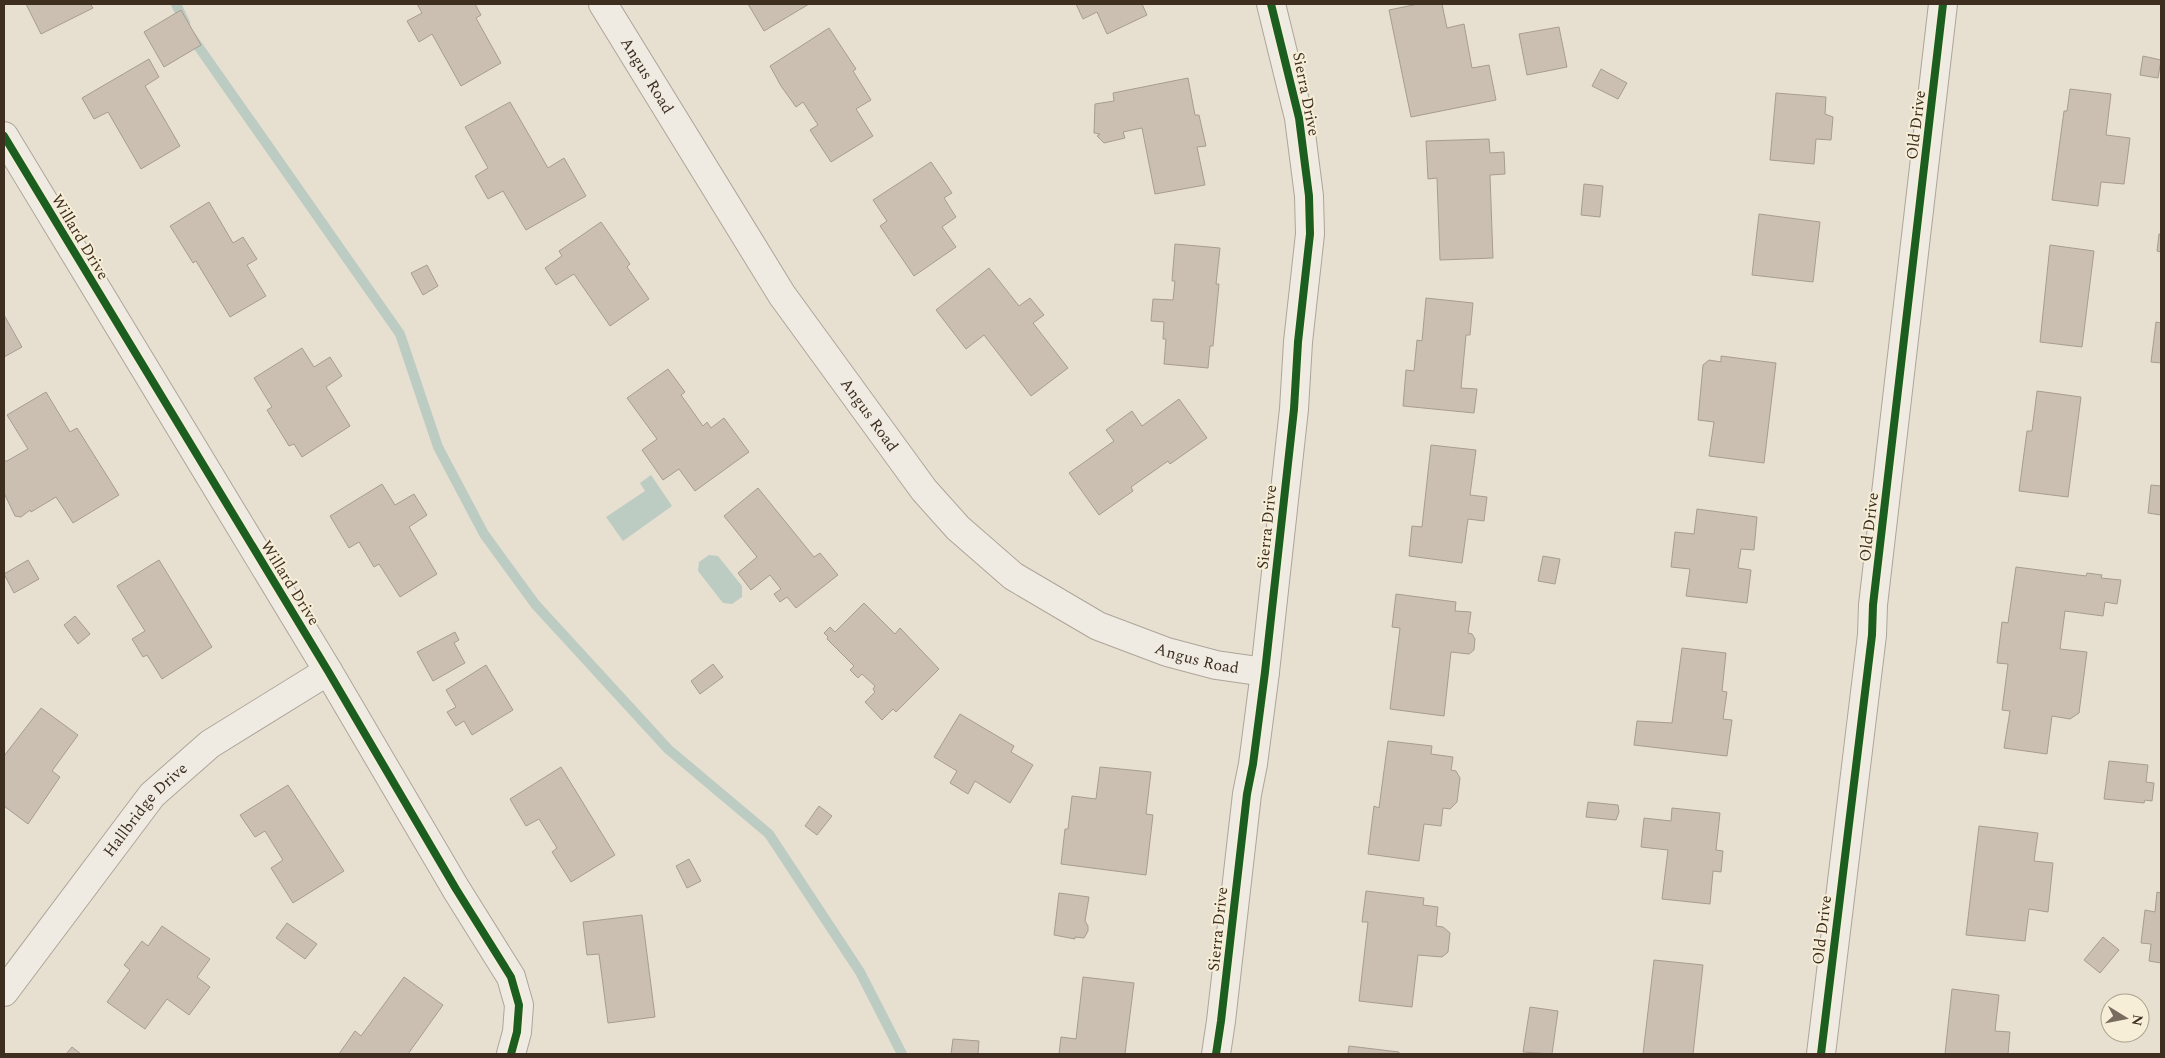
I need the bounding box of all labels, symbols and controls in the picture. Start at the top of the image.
street label: Angus Road [614,33,680,119]
street label: Sierra Drive [1286,50,1326,138]
street label: Old Drive [1900,89,1932,161]
street label: Willard Drive [45,190,115,284]
street label: Angus Road [834,373,904,457]
street label: Sierra Drive [1251,483,1283,571]
street label: Old Drive [1853,491,1885,563]
street label: Willard Drive [254,536,326,630]
street label: Angus Road [1151,636,1241,680]
street label: Hallbridge Drive [97,757,193,862]
street label: Sierra Drive [1202,885,1234,973]
street label: Old Drive [1806,894,1838,966]
north arrow [2100,993,2150,1043]
text: N [2126,1013,2149,1028]

